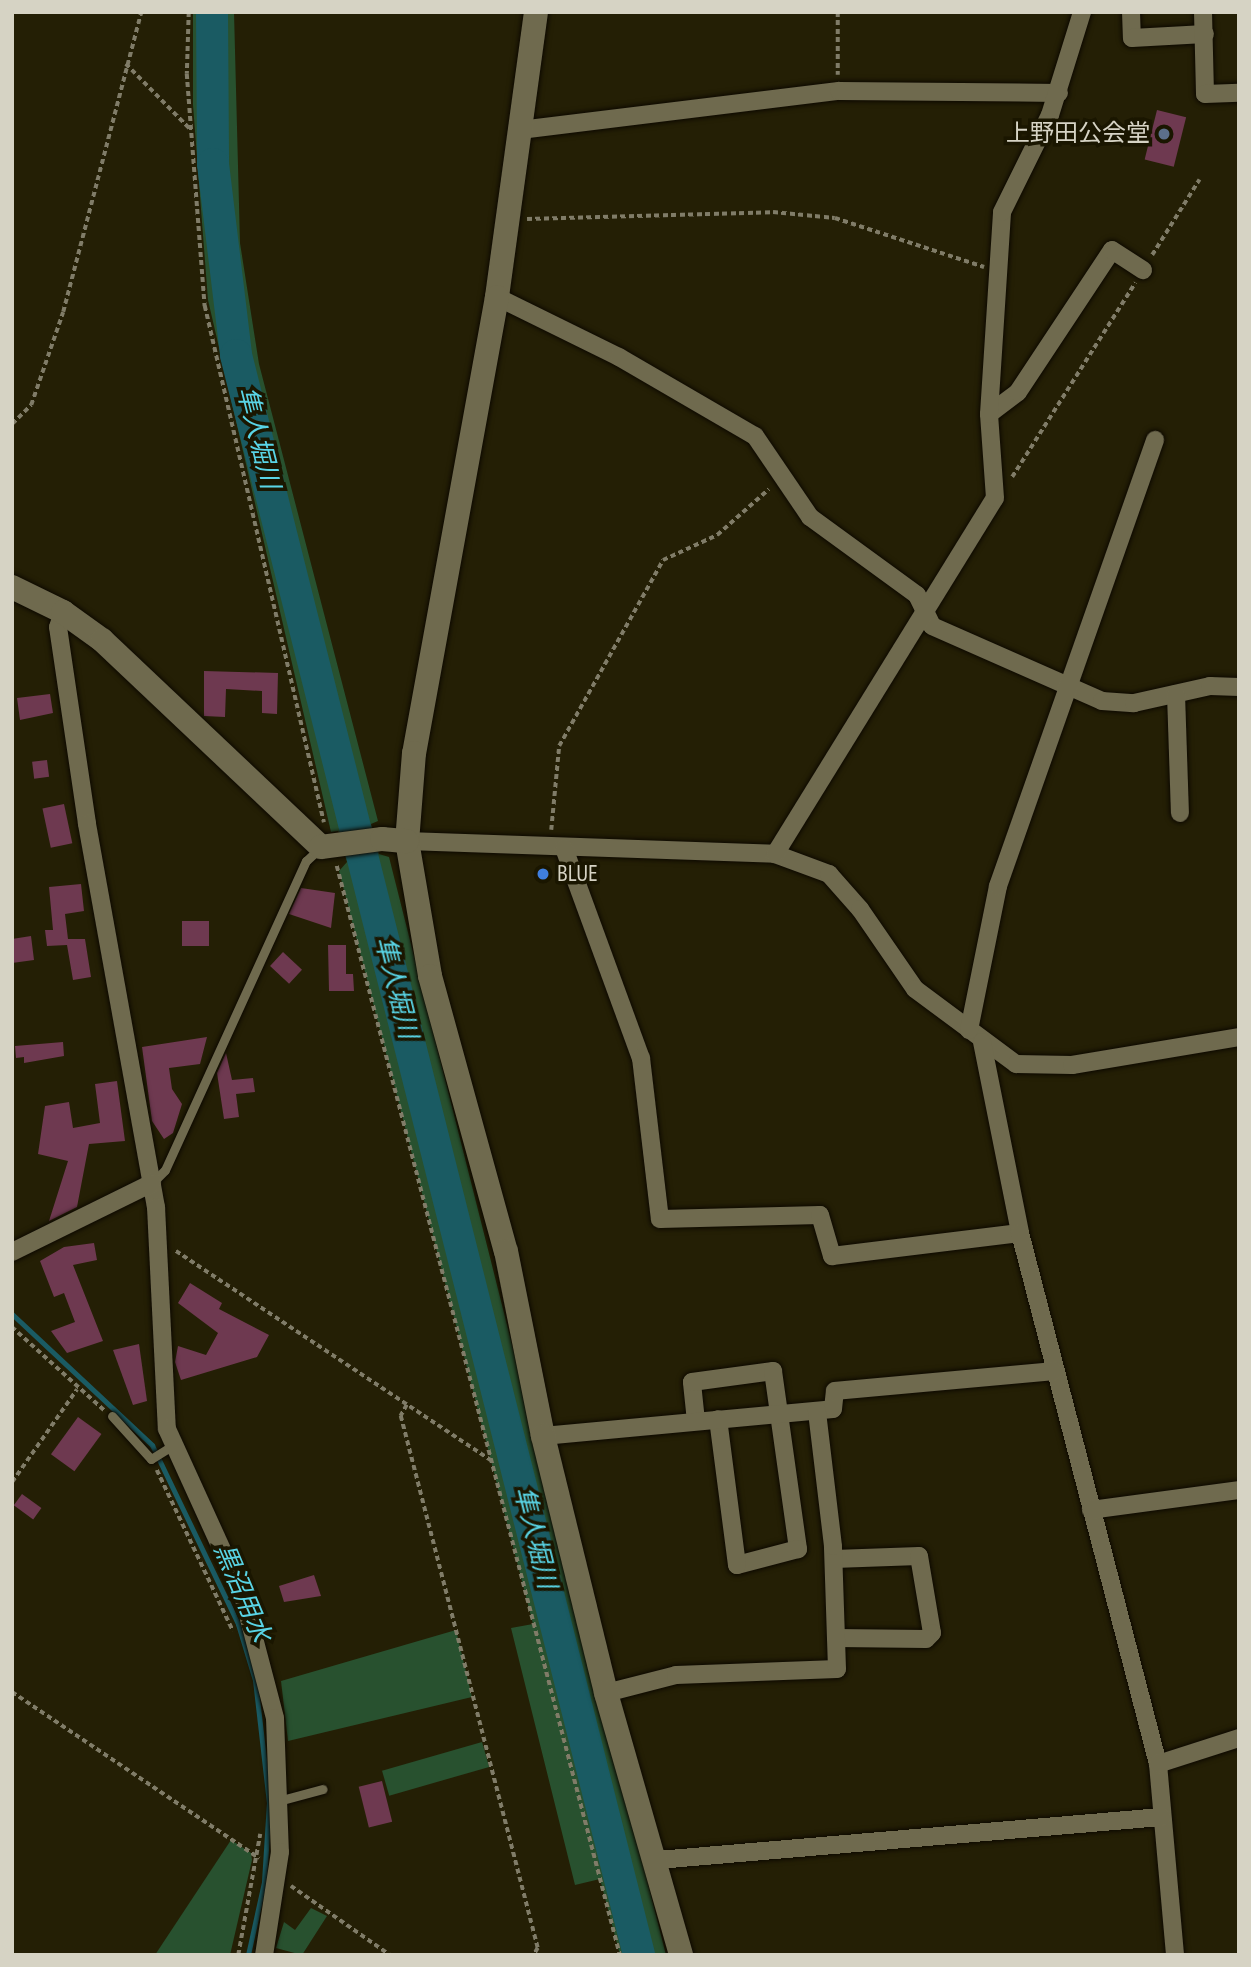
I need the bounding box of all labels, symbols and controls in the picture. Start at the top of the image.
place label: 上野田公会堂 [1006,120,1150,148]
marker: 上野田公会堂 [1156,126,1172,142]
water label: 隼人堀川 [229,384,285,492]
place label: BLUE [557,860,598,888]
marker: BLUE [535,866,551,882]
water label: 隼人堀川 [367,934,423,1042]
water label: 隼人堀川 [506,1484,562,1592]
water label: 黒沼用水 [206,1539,276,1647]

